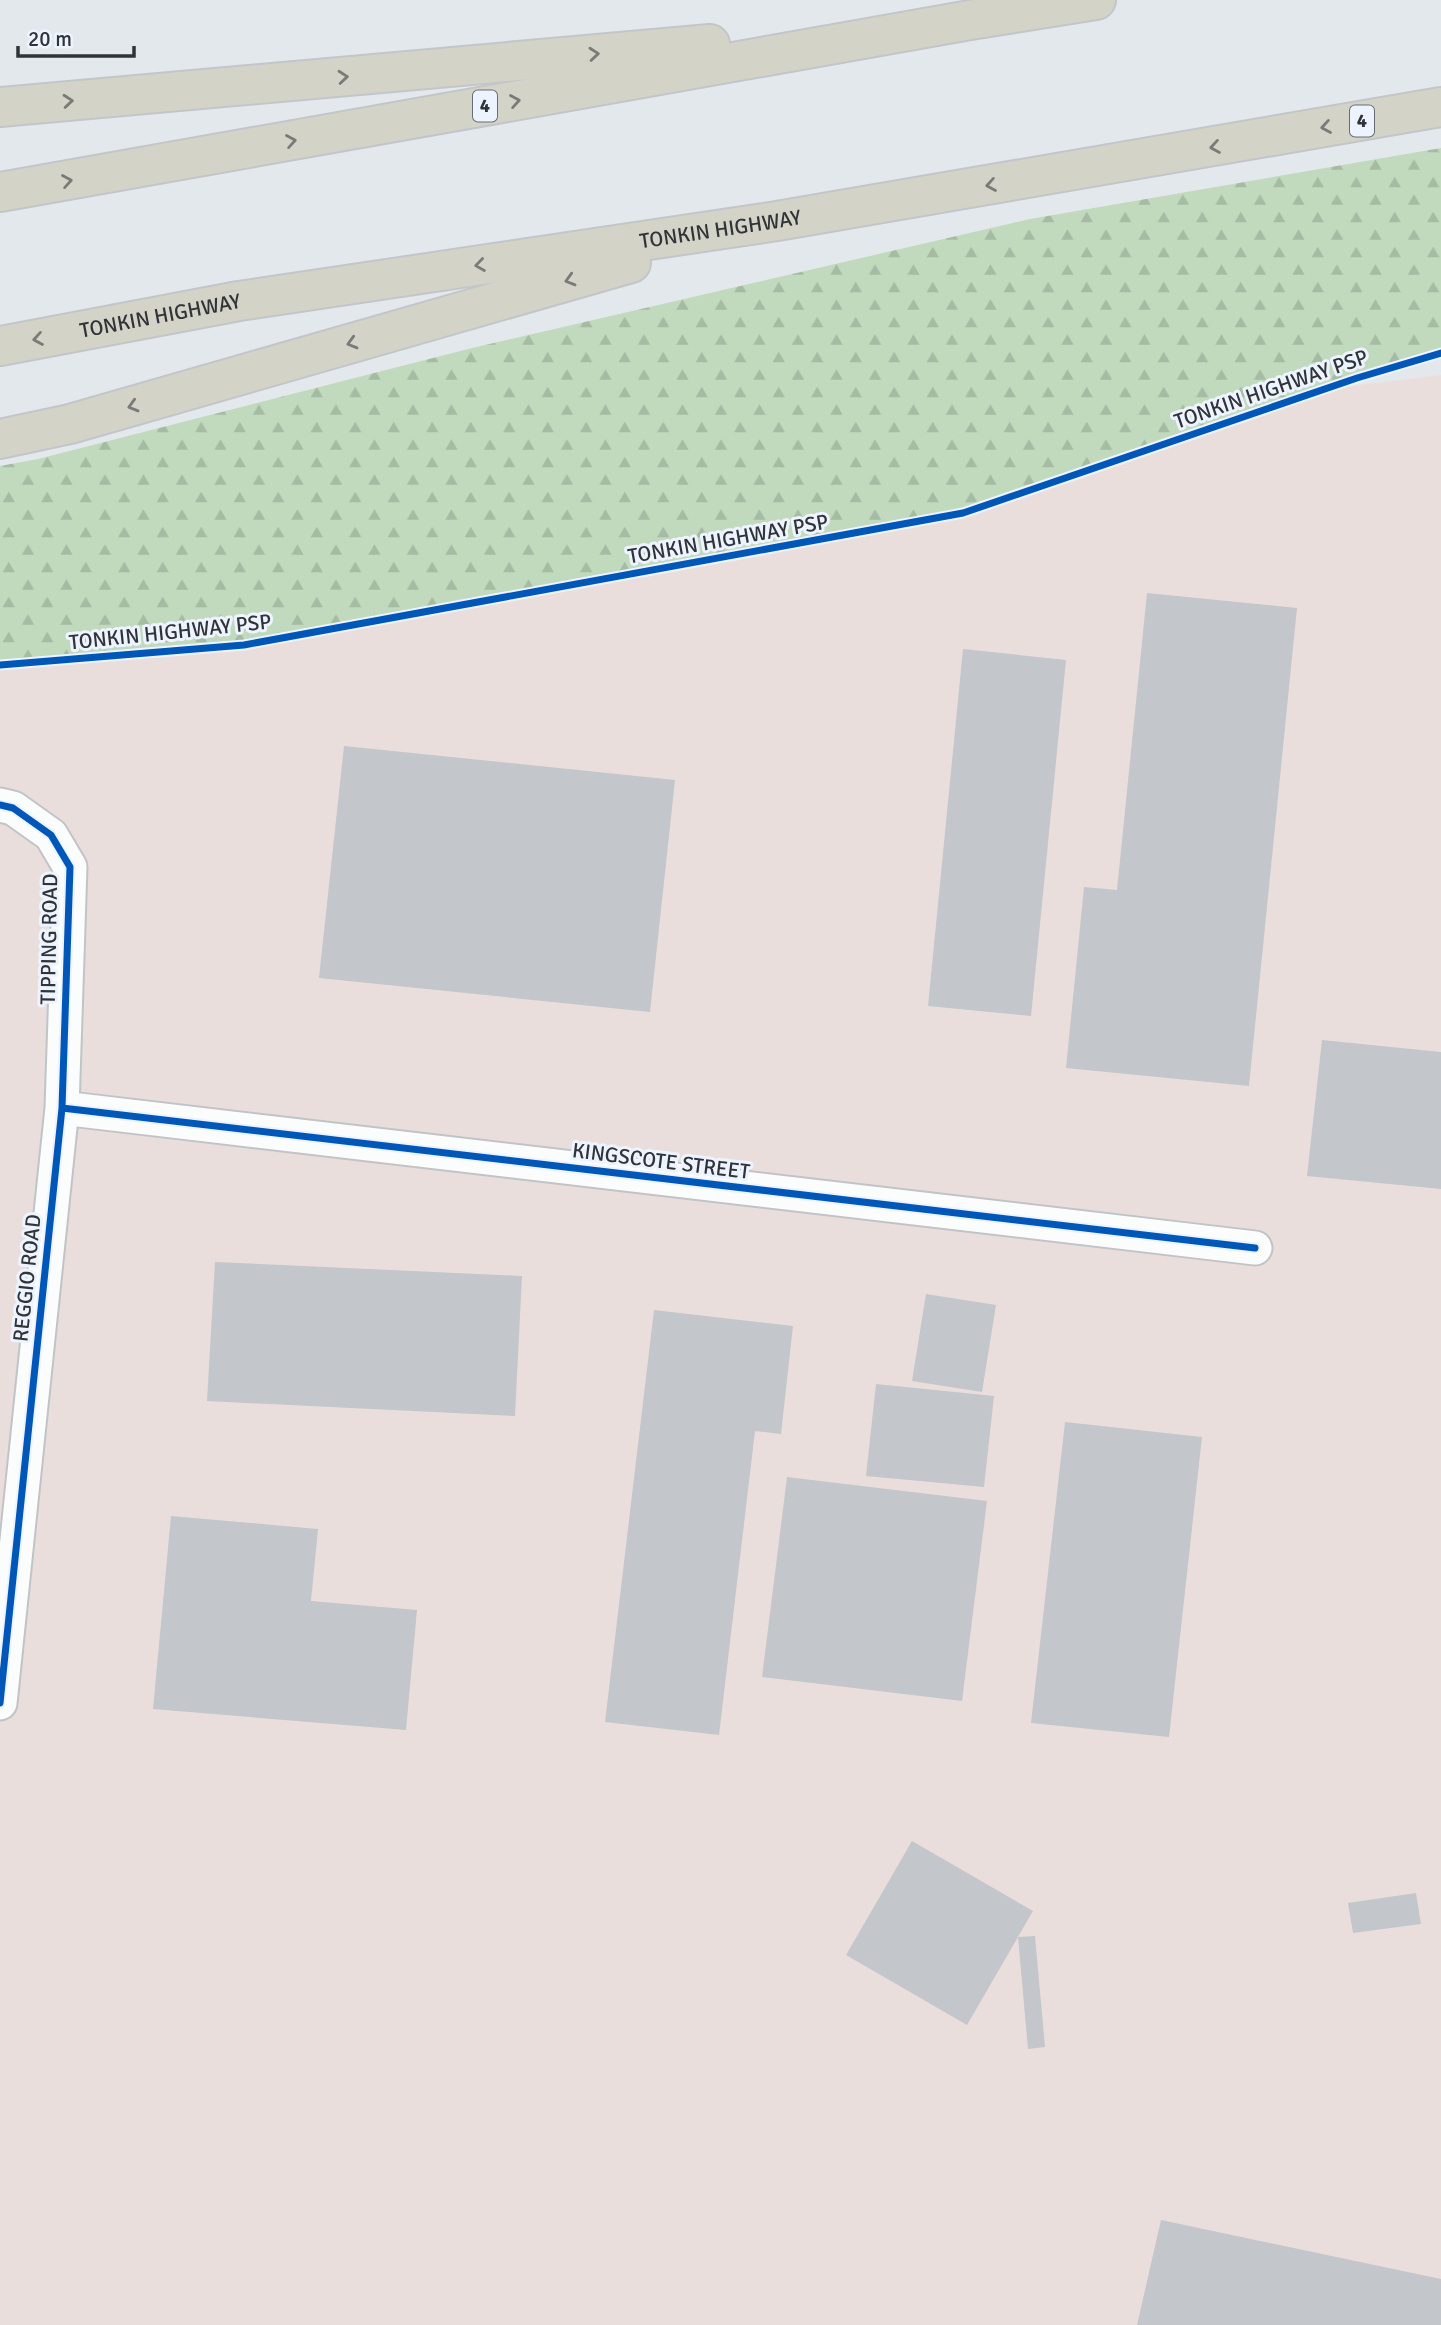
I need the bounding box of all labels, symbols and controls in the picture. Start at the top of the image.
scale bar [18,14,133,58]
text: 20 m [28,26,72,52]
one-way arrow [589,47,600,62]
one-way arrow [338,70,349,85]
road number: 4 [473,90,497,122]
one-way arrow [63,94,74,109]
one-way arrow [509,94,521,109]
road number: 4 [1350,105,1374,136]
one-way arrow [1320,119,1332,134]
one-way arrow [285,134,297,149]
one-way arrow [1209,138,1221,153]
one-way arrow [61,174,73,189]
one-way arrow [985,177,997,192]
street label: TONKIN HIGHWAY [638,204,804,254]
one-way arrow [474,258,486,273]
one-way arrow [565,272,577,287]
street label: TONKIN HIGHWAY [78,288,243,344]
one-way arrow [32,330,44,345]
one-way arrow [346,335,358,350]
street label: TONKIN HIGHWAY PSP [1171,344,1371,434]
one-way arrow [127,398,139,412]
street label: TONKIN HIGHWAY PSP [626,509,830,569]
street label: TONKIN HIGHWAY PSP [68,608,272,656]
street label: TIPPING ROAD [35,873,63,1005]
street label: KINGSCOTE STREET [571,1137,752,1185]
street label: REGGIO ROAD [7,1213,47,1343]

